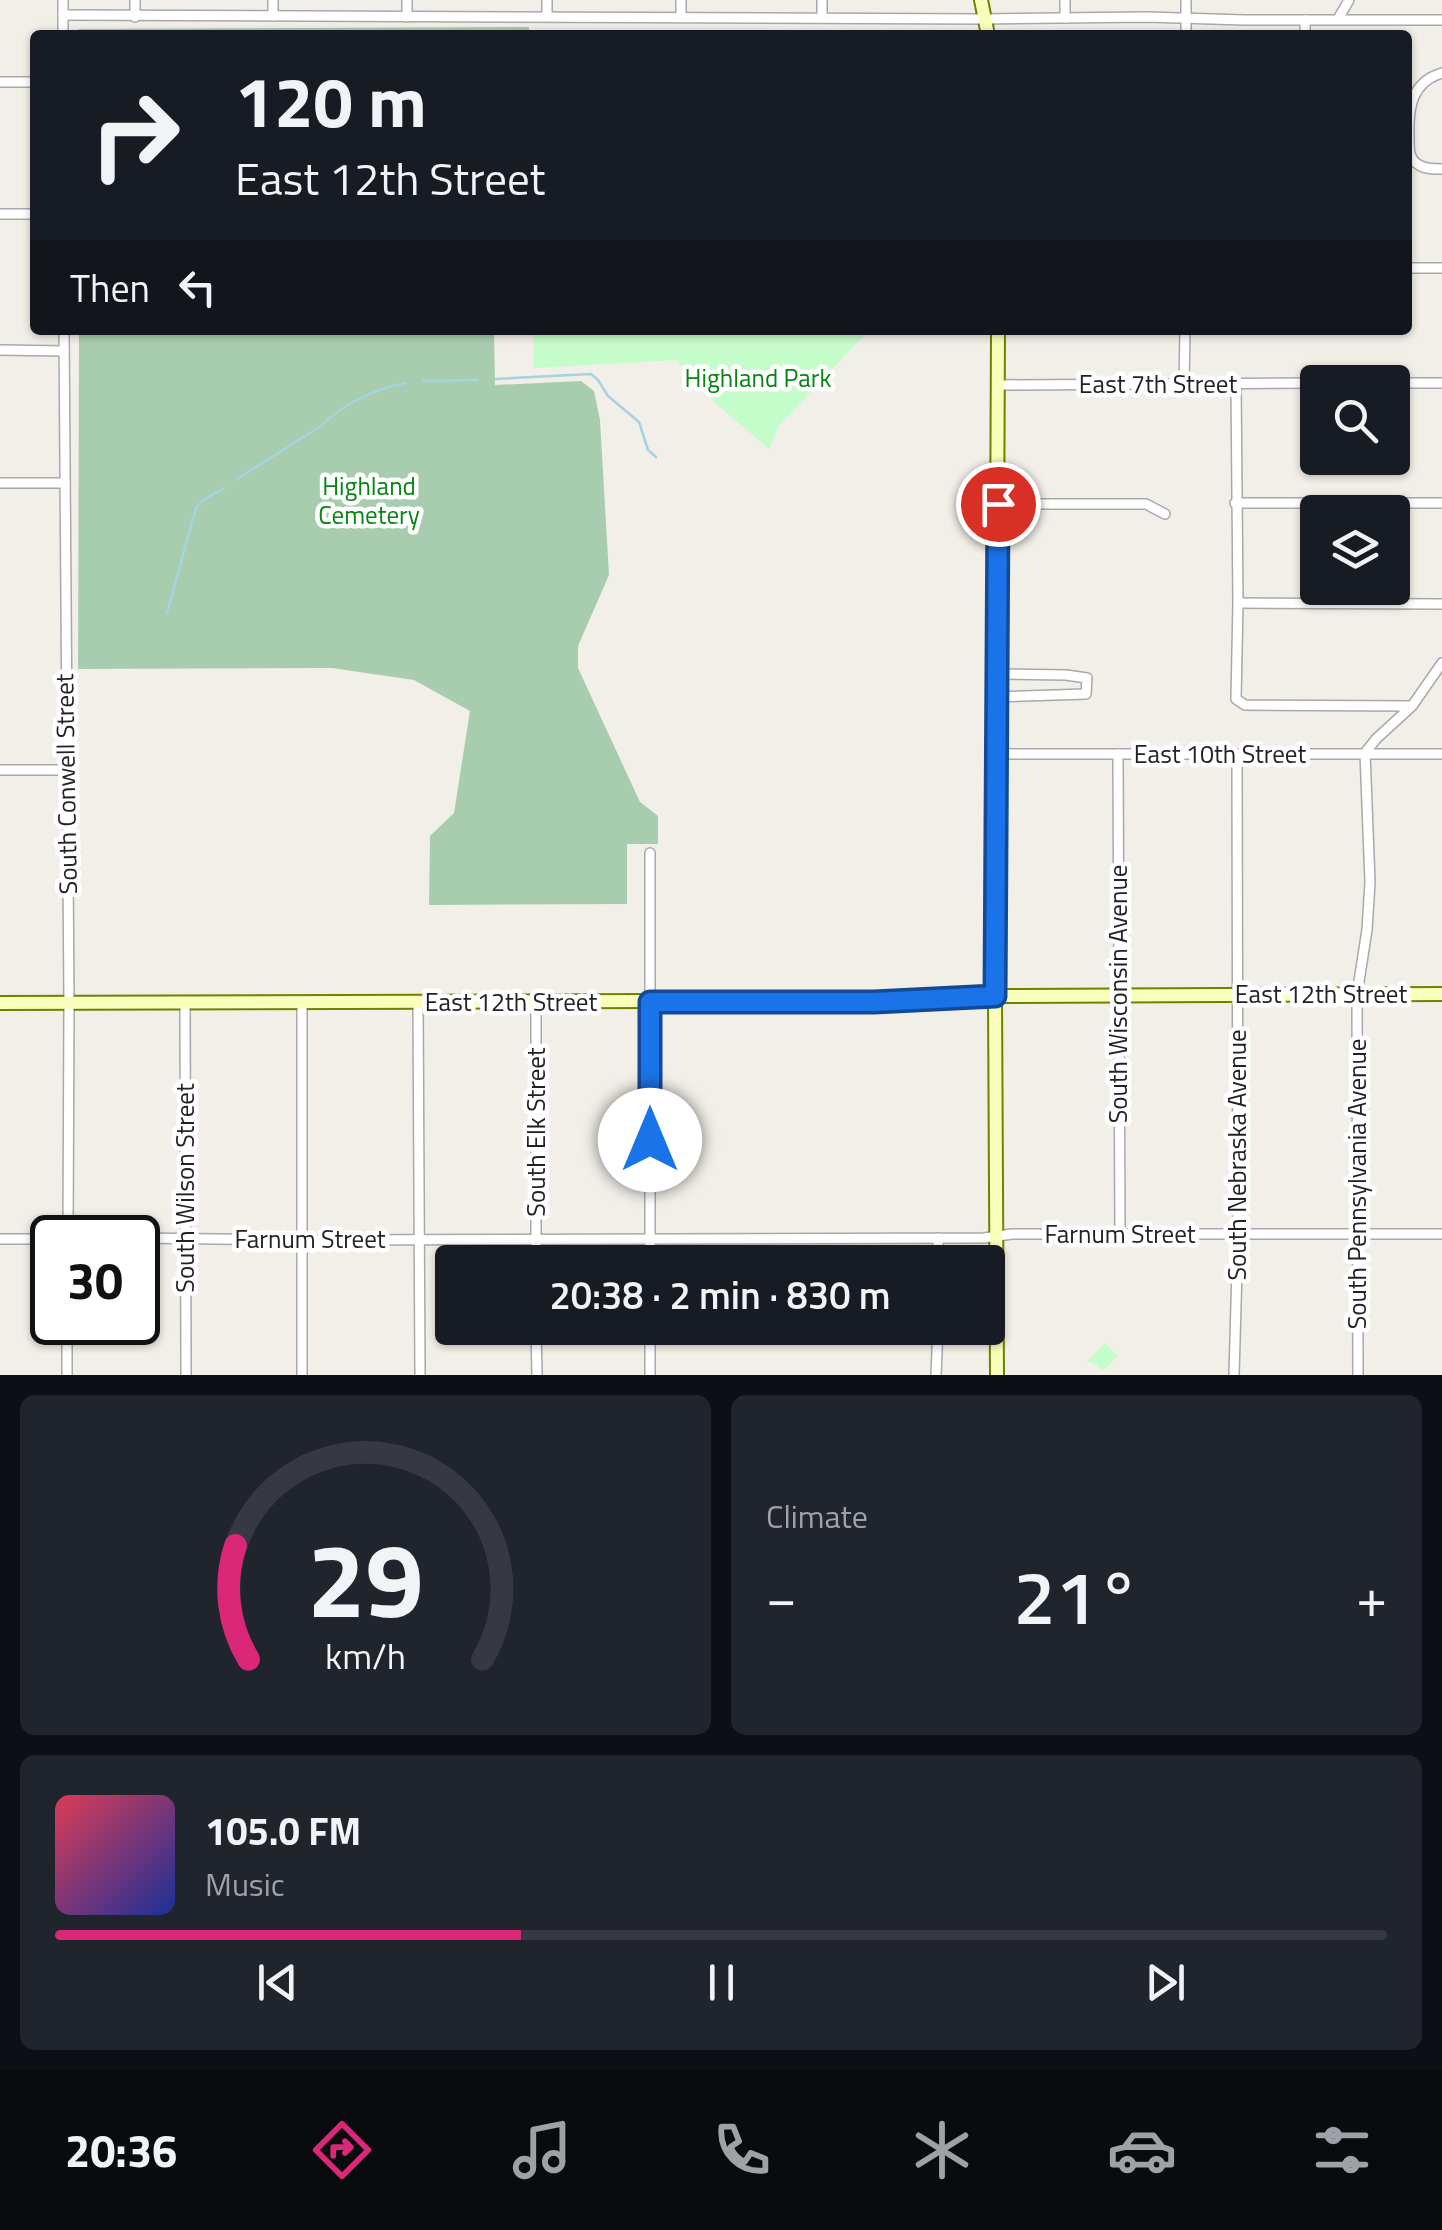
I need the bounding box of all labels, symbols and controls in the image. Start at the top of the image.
text: 120 m [235,48,427,154]
icon: right [70,70,200,200]
text: East 12th Street [235,144,545,212]
text: Then [70,259,150,317]
icon: left [170,260,225,315]
park label: Highland Park [685,359,831,397]
street label: East 7th Street [1079,365,1237,403]
map controls [1300,365,1410,605]
button: search [1300,365,1410,475]
pin [956,462,1041,547]
park label: Highland Cemetery [318,467,420,534]
icon: arrive [971,477,1026,532]
button: layers [1300,495,1410,605]
street label: South Conwell Street [45,673,87,895]
street label: East 10th Street [1134,735,1306,773]
street label: South Wisconsin Avenue [1099,865,1137,1123]
street label: East 12th Street [1235,975,1407,1013]
street label: East 12th Street [425,983,597,1021]
street label: South Nebraska Avenue [1218,1029,1256,1281]
street label: South Pennsylvania Avenue [1338,1039,1376,1329]
street label: South Elk Street [517,1047,555,1217]
street label: South Wilson Street [166,1083,204,1293]
position arrow [598,1088,702,1192]
speed limit sign: 30 [30,1215,160,1345]
street label: Farnum Street [1044,1215,1196,1253]
street label: Farnum Street [234,1220,386,1258]
text: 20:38 · 2 min · 830 m [549,1266,891,1324]
text: Climate [766,1492,868,1540]
text: 29 [307,1499,424,1657]
text: 21° [1013,1539,1140,1653]
text: − [766,1555,797,1638]
text: + [1356,1555,1387,1638]
text: km/h [325,1628,406,1683]
text: 105.0 FM [205,1802,361,1860]
text: Music [205,1860,285,1908]
icon: previous [250,1955,305,2010]
icon: pause [694,1955,749,2010]
icon: next [1138,1955,1193,2010]
icon: directions [307,2115,377,2185]
icon: music [507,2115,577,2185]
icon: phone [707,2115,777,2185]
icon: climate [907,2115,977,2185]
icon: car [1107,2115,1177,2185]
icon: filters [1307,2115,1377,2185]
text: 20:36 [65,2116,177,2184]

